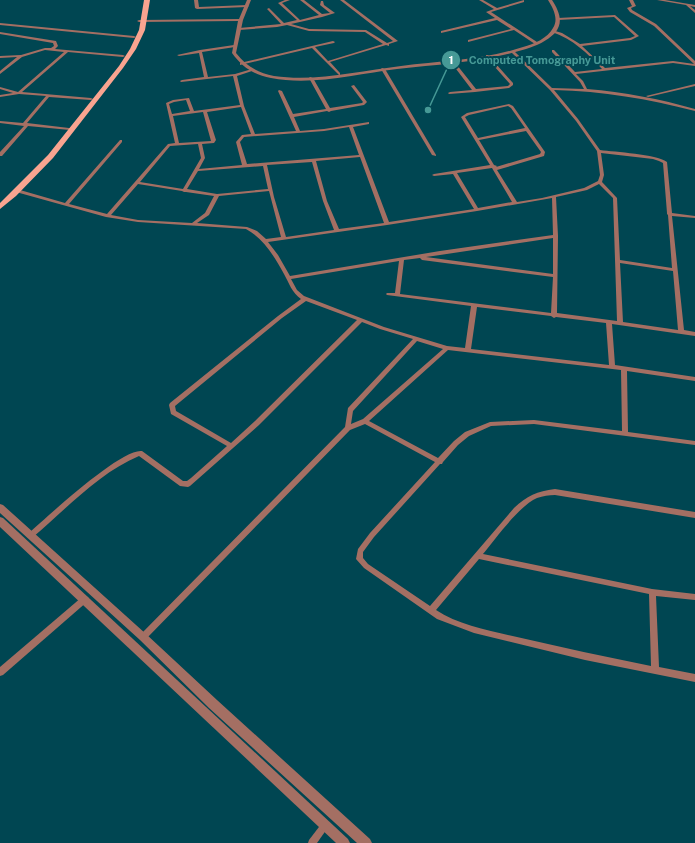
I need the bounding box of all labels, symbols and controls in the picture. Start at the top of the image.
callout: Computed Tomography Unit [441,48,624,71]
text: 1 [448,53,454,67]
text: Computed Tomography Unit [469,54,616,66]

